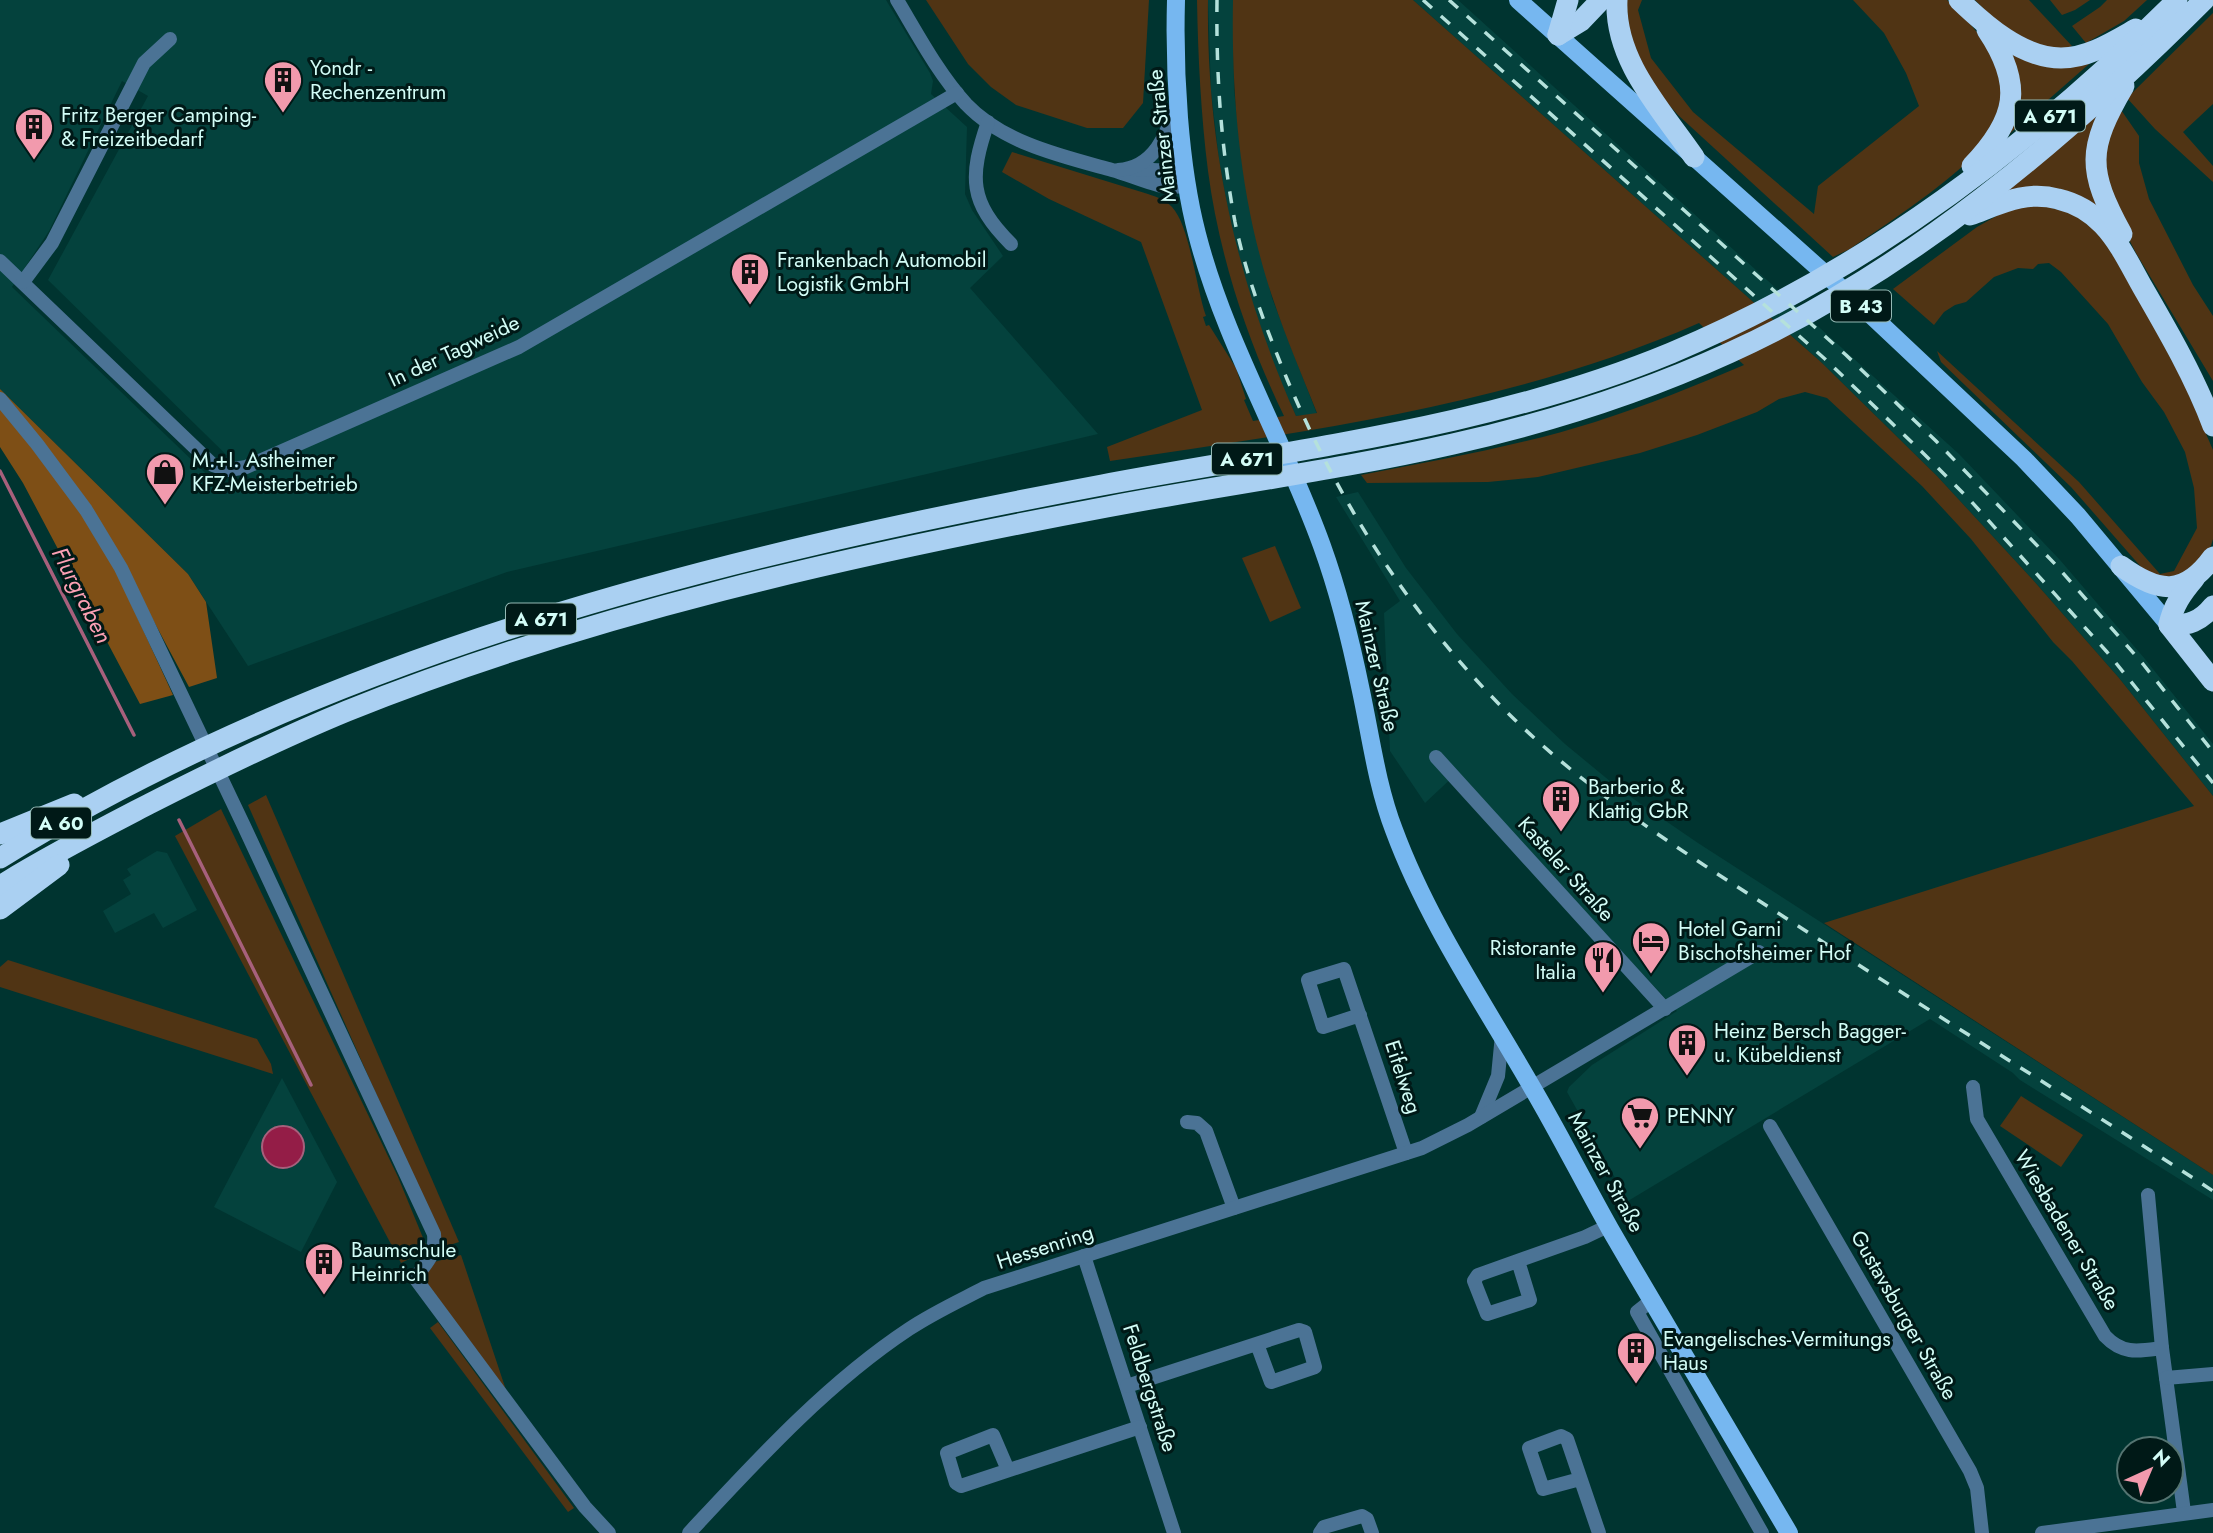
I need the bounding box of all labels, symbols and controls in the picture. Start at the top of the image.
place label: Yondr - Rechenzentrum [310,53,446,107]
building icon: Yondr - Rechenzentrum [262,59,304,114]
street label: Mainzer Straße [1140,68,1184,204]
place label: Fritz Berger Camping- & Freizeitbedarf [61,100,257,154]
road number: A 671 [2015,100,2085,132]
building icon: Fritz Berger Camping- & Freizeitbedarf [13,106,55,161]
place label: Frankenbach Automobil Logistik GmbH [777,245,987,299]
building icon: Frankenbach Automobil Logistik GmbH [729,251,771,306]
road number: B 43 [1831,290,1891,322]
street label: In der Tagweide [384,307,525,395]
road number: A 671 [1212,444,1282,474]
place label: M.+I. Astheimer KFZ-Meisterbetrieb [192,445,358,499]
shop icon: M.+I. Astheimer KFZ-Meisterbetrieb [144,451,186,506]
water label: Flurgraben [43,541,121,649]
street label: Mainzer Straße [1347,597,1407,735]
road number: A 671 [506,604,576,634]
place label: Barberio & Klattig GbR [1588,772,1689,826]
building icon: Barberio & Klattig GbR [1540,778,1582,833]
road number: A 60 [31,808,91,838]
street label: Kasteler Straße [1511,810,1621,928]
place label: Hotel Garni Bischofsheimer Hof [1678,914,1852,968]
hotel icon: Hotel Garni Bischofsheimer Hof [1630,920,1672,975]
place label: Ristorante Italia [1490,933,1576,987]
restaurant icon: Ristorante Italia [1582,939,1624,994]
place label: Heinz Bersch Bagger- u. Kübeldienst [1714,1016,1907,1070]
building icon: Heinz Bersch Bagger- u. Kübeldienst [1666,1022,1708,1077]
street label: Eifelweg [1377,1036,1429,1118]
supermarket icon: PENNY [1619,1095,1661,1150]
place label: PENNY [1667,1101,1735,1131]
street label: Mainzer Straße [1560,1106,1652,1238]
street label: Wiesbadener Straße [2007,1144,2127,1316]
street label: Hessenring [993,1217,1097,1277]
street label: Gustavsburger Straße [1843,1225,1965,1405]
place label: Baumschule Heinrich [351,1235,457,1289]
building icon: Baumschule Heinrich [303,1241,345,1296]
street label: Feldbergstraße [1115,1320,1185,1456]
place label: Evangelisches-Vermitungs Haus [1663,1324,1891,1378]
building icon: Evangelisches-Vermitungs Haus [1615,1330,1657,1385]
north arrow [2115,1435,2185,1505]
text: N [2147,1443,2176,1473]

